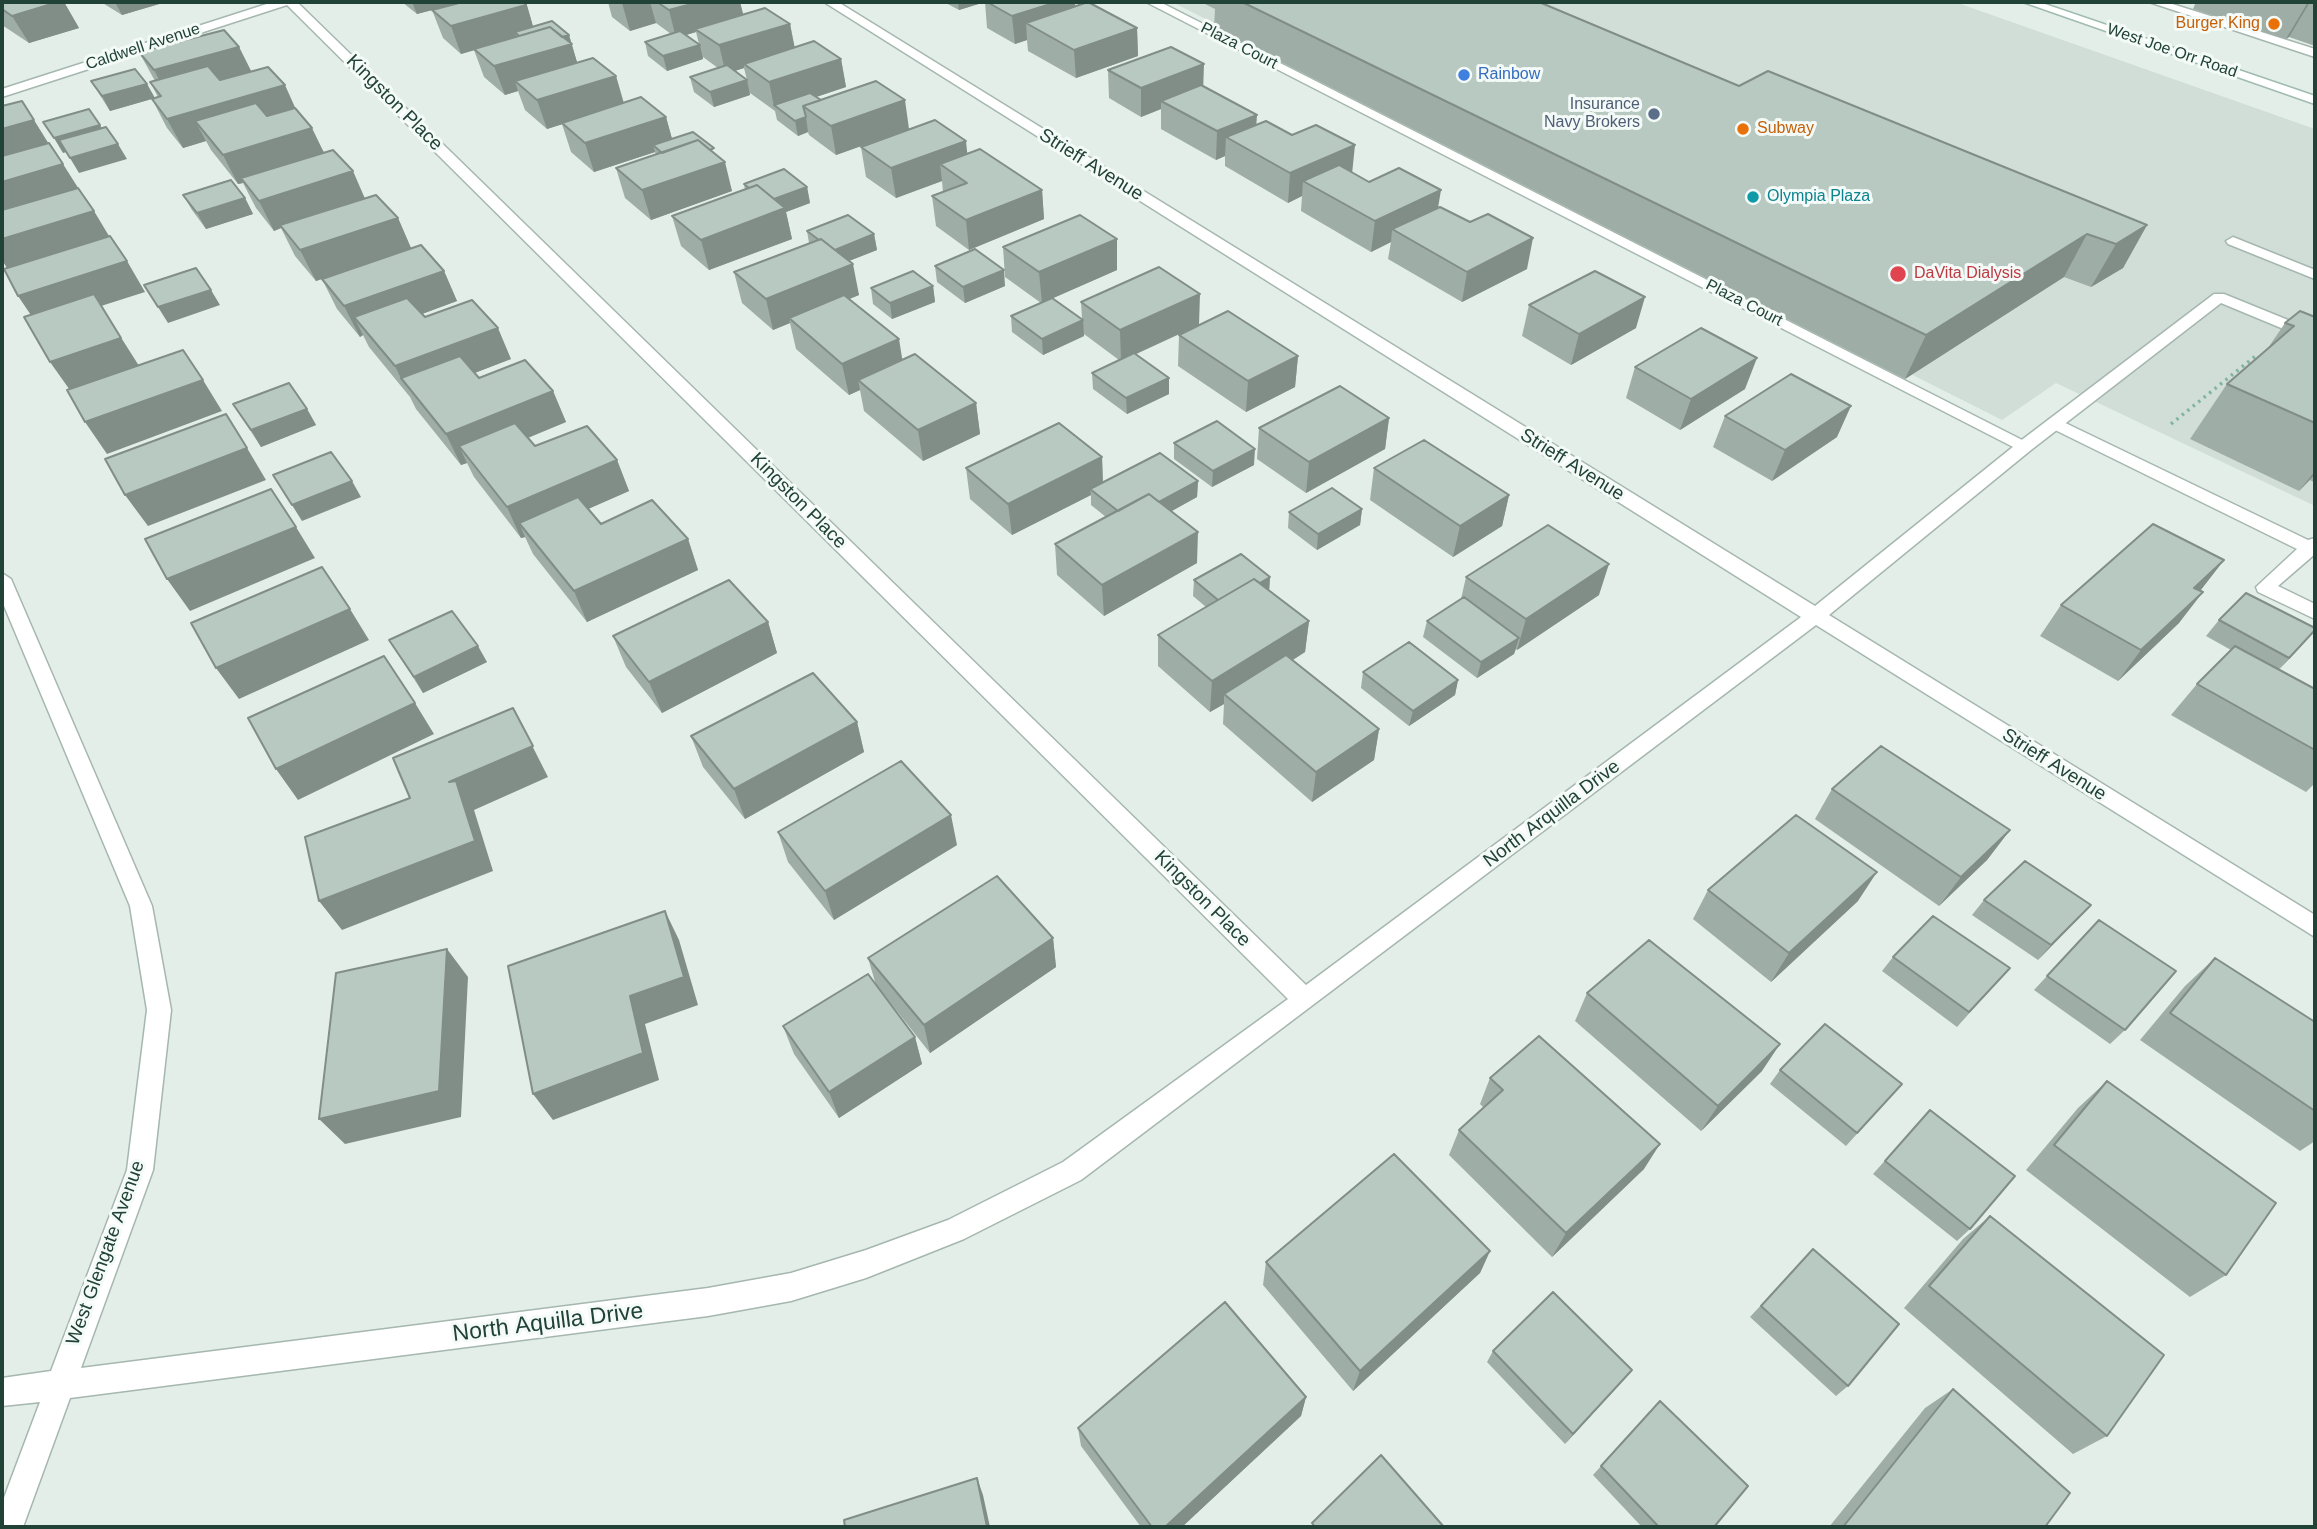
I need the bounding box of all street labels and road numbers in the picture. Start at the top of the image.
street label: Plaza Court [1197,18,1281,74]
street label: Caldwell Avenue [83,20,203,74]
street label: West Joe Orr Road [2104,20,2240,82]
street label: Kingston Place [341,50,447,156]
street label: Strieff Avenue [1035,124,1147,206]
street label: Plaza Court [1702,275,1786,331]
street label: Strieff Avenue [1516,424,1628,506]
street label: Kingston Place [745,448,851,554]
street label: Strieff Avenue [1998,724,2110,806]
street label: North Arquilla Drive [1479,755,1625,873]
street label: Kingston Place [1149,846,1255,952]
street label: West Glengate Avenue [62,1158,150,1348]
street label: North Aquilla Drive [451,1298,645,1348]

